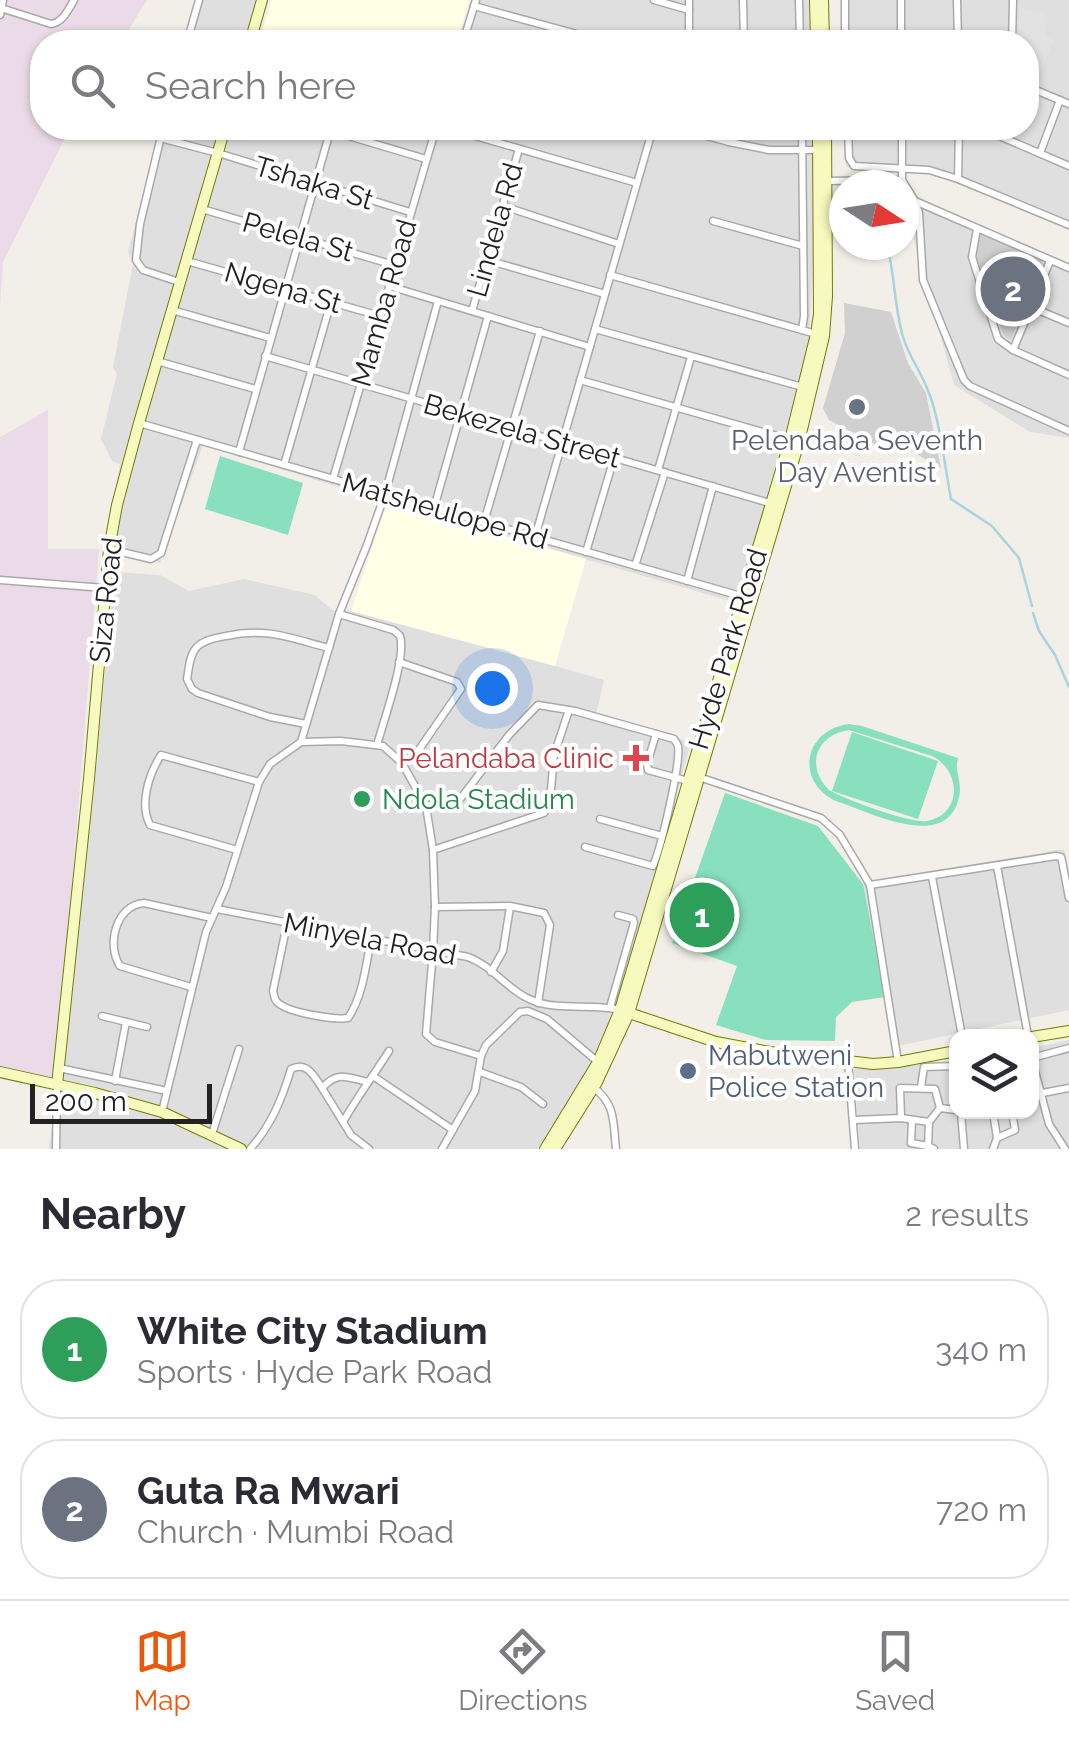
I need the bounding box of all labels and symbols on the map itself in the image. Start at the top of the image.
street label: Tshaka St [251,149,378,217]
street label: Lindela Rd [460,159,530,301]
north arrow [829,170,919,260]
street label: Pelela St [239,205,358,269]
street label: Mamba Road [344,216,424,390]
pin: 2 [980,252,1046,326]
street label: Ngena St [221,256,346,321]
street label: Bekezela Street [420,387,625,475]
marker: Pelendaba Seventh Day Aventist [846,396,868,418]
place label: Pelendaba Seventh Day Aventist [731,424,983,489]
street label: Matsheulope Rd [338,466,552,556]
street label: Siza Road [83,535,129,665]
street label: Hyde Park Road [682,545,774,753]
your location [467,663,518,714]
place label: Pelandaba Clinic [398,742,614,775]
marker: Pelandaba Clinic [623,745,649,771]
place label: Ndola Stadium [382,783,575,816]
marker: Ndola Stadium [351,788,373,810]
pin: 1 [670,878,734,952]
street label: Minyela Road [281,906,459,972]
place label: Mabutweni Police Station [708,1039,884,1104]
marker: Mabutweni Police Station [677,1060,699,1082]
scale bar [30,1079,212,1124]

